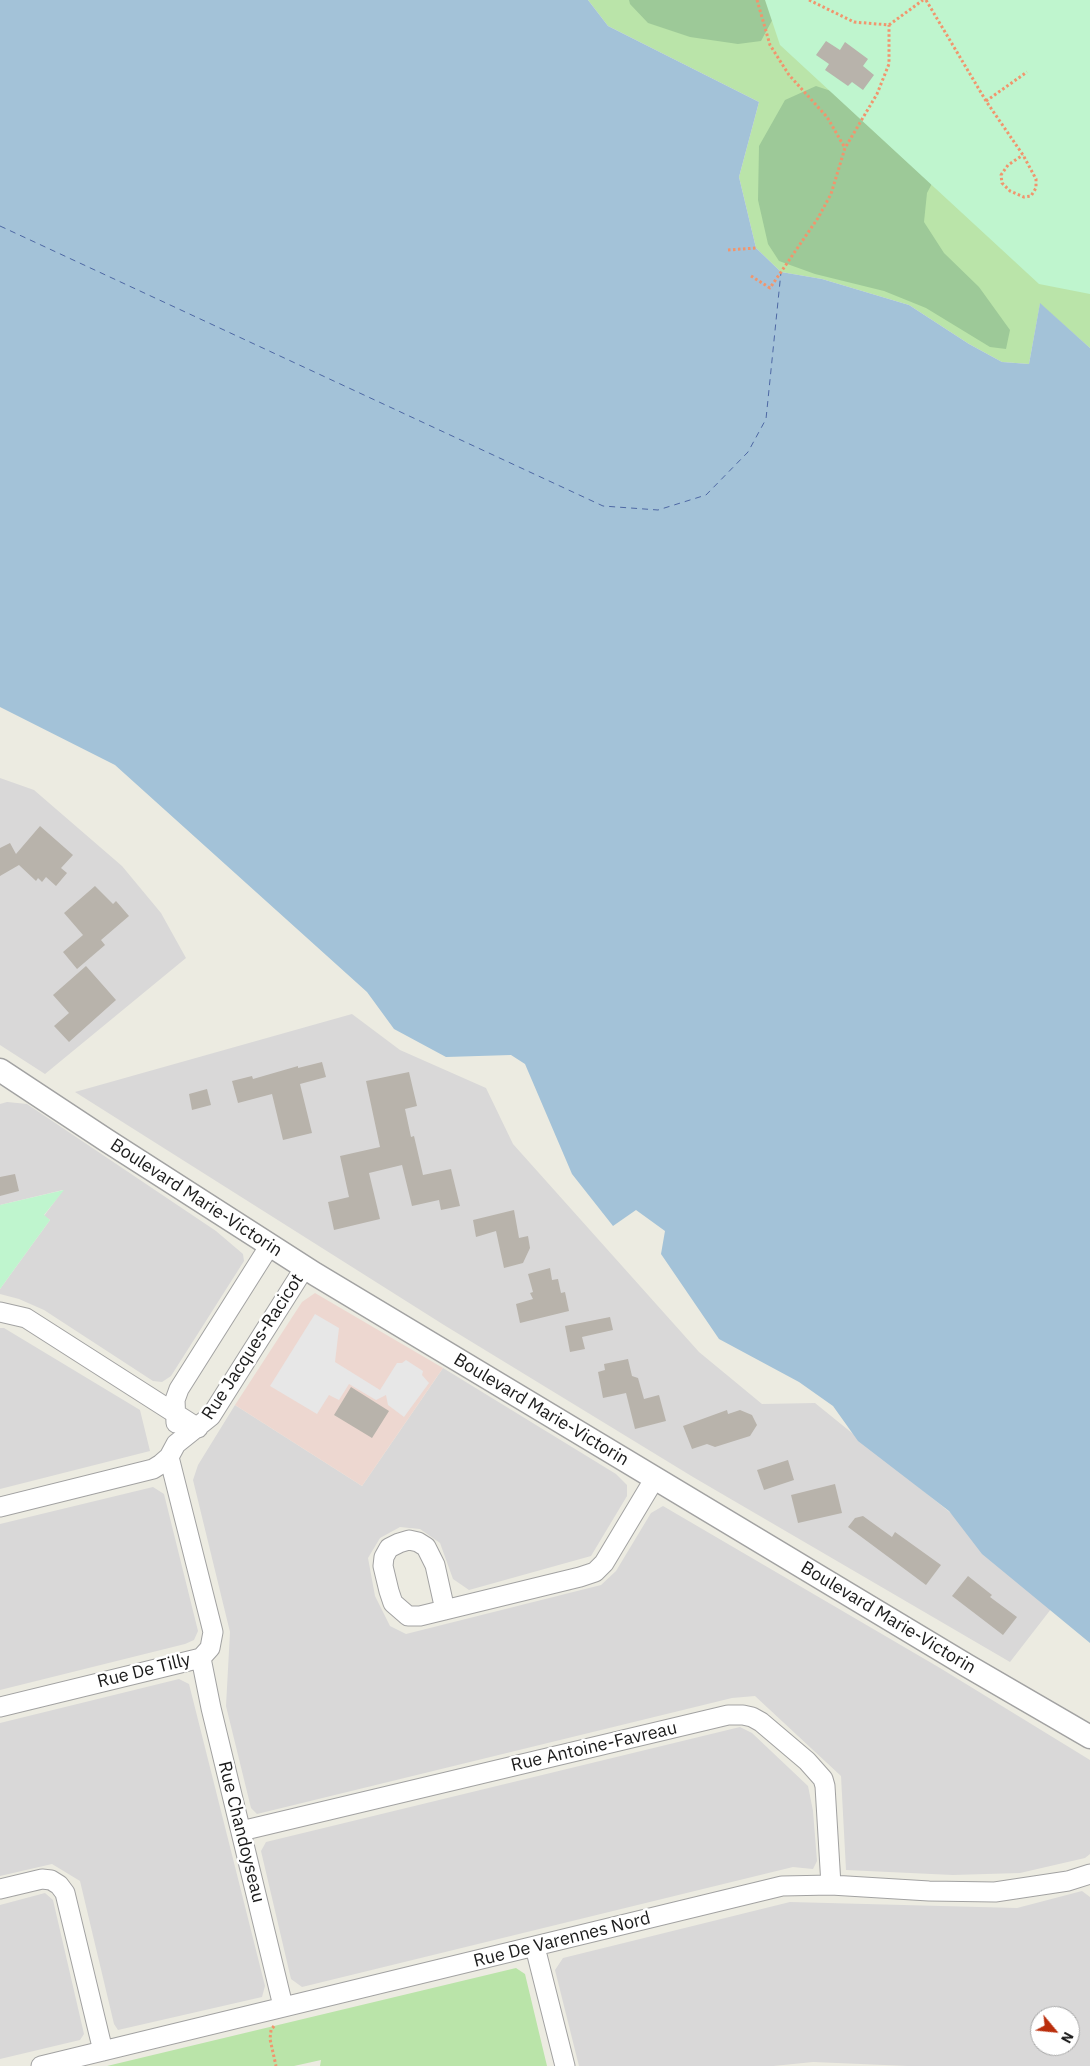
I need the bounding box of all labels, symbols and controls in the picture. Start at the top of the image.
street label: Boulevard Marie-Victorin [106,1134,286,1262]
street label: Rue Jacques-Racicot [198,1270,308,1424]
street label: Boulevard Marie-Victorin [450,1349,632,1471]
street label: Boulevard Marie-Victorin [797,1557,979,1679]
street label: Rue De Tilly [95,1649,193,1693]
street label: Rue Antoine-Favreau [509,1717,679,1777]
street label: Rue Chandoyseau [213,1759,269,1905]
street label: Rue De Varennes Nord [471,1908,653,1972]
north arrow [1030,2006,1080,2056]
text: N [1057,2029,1078,2046]

